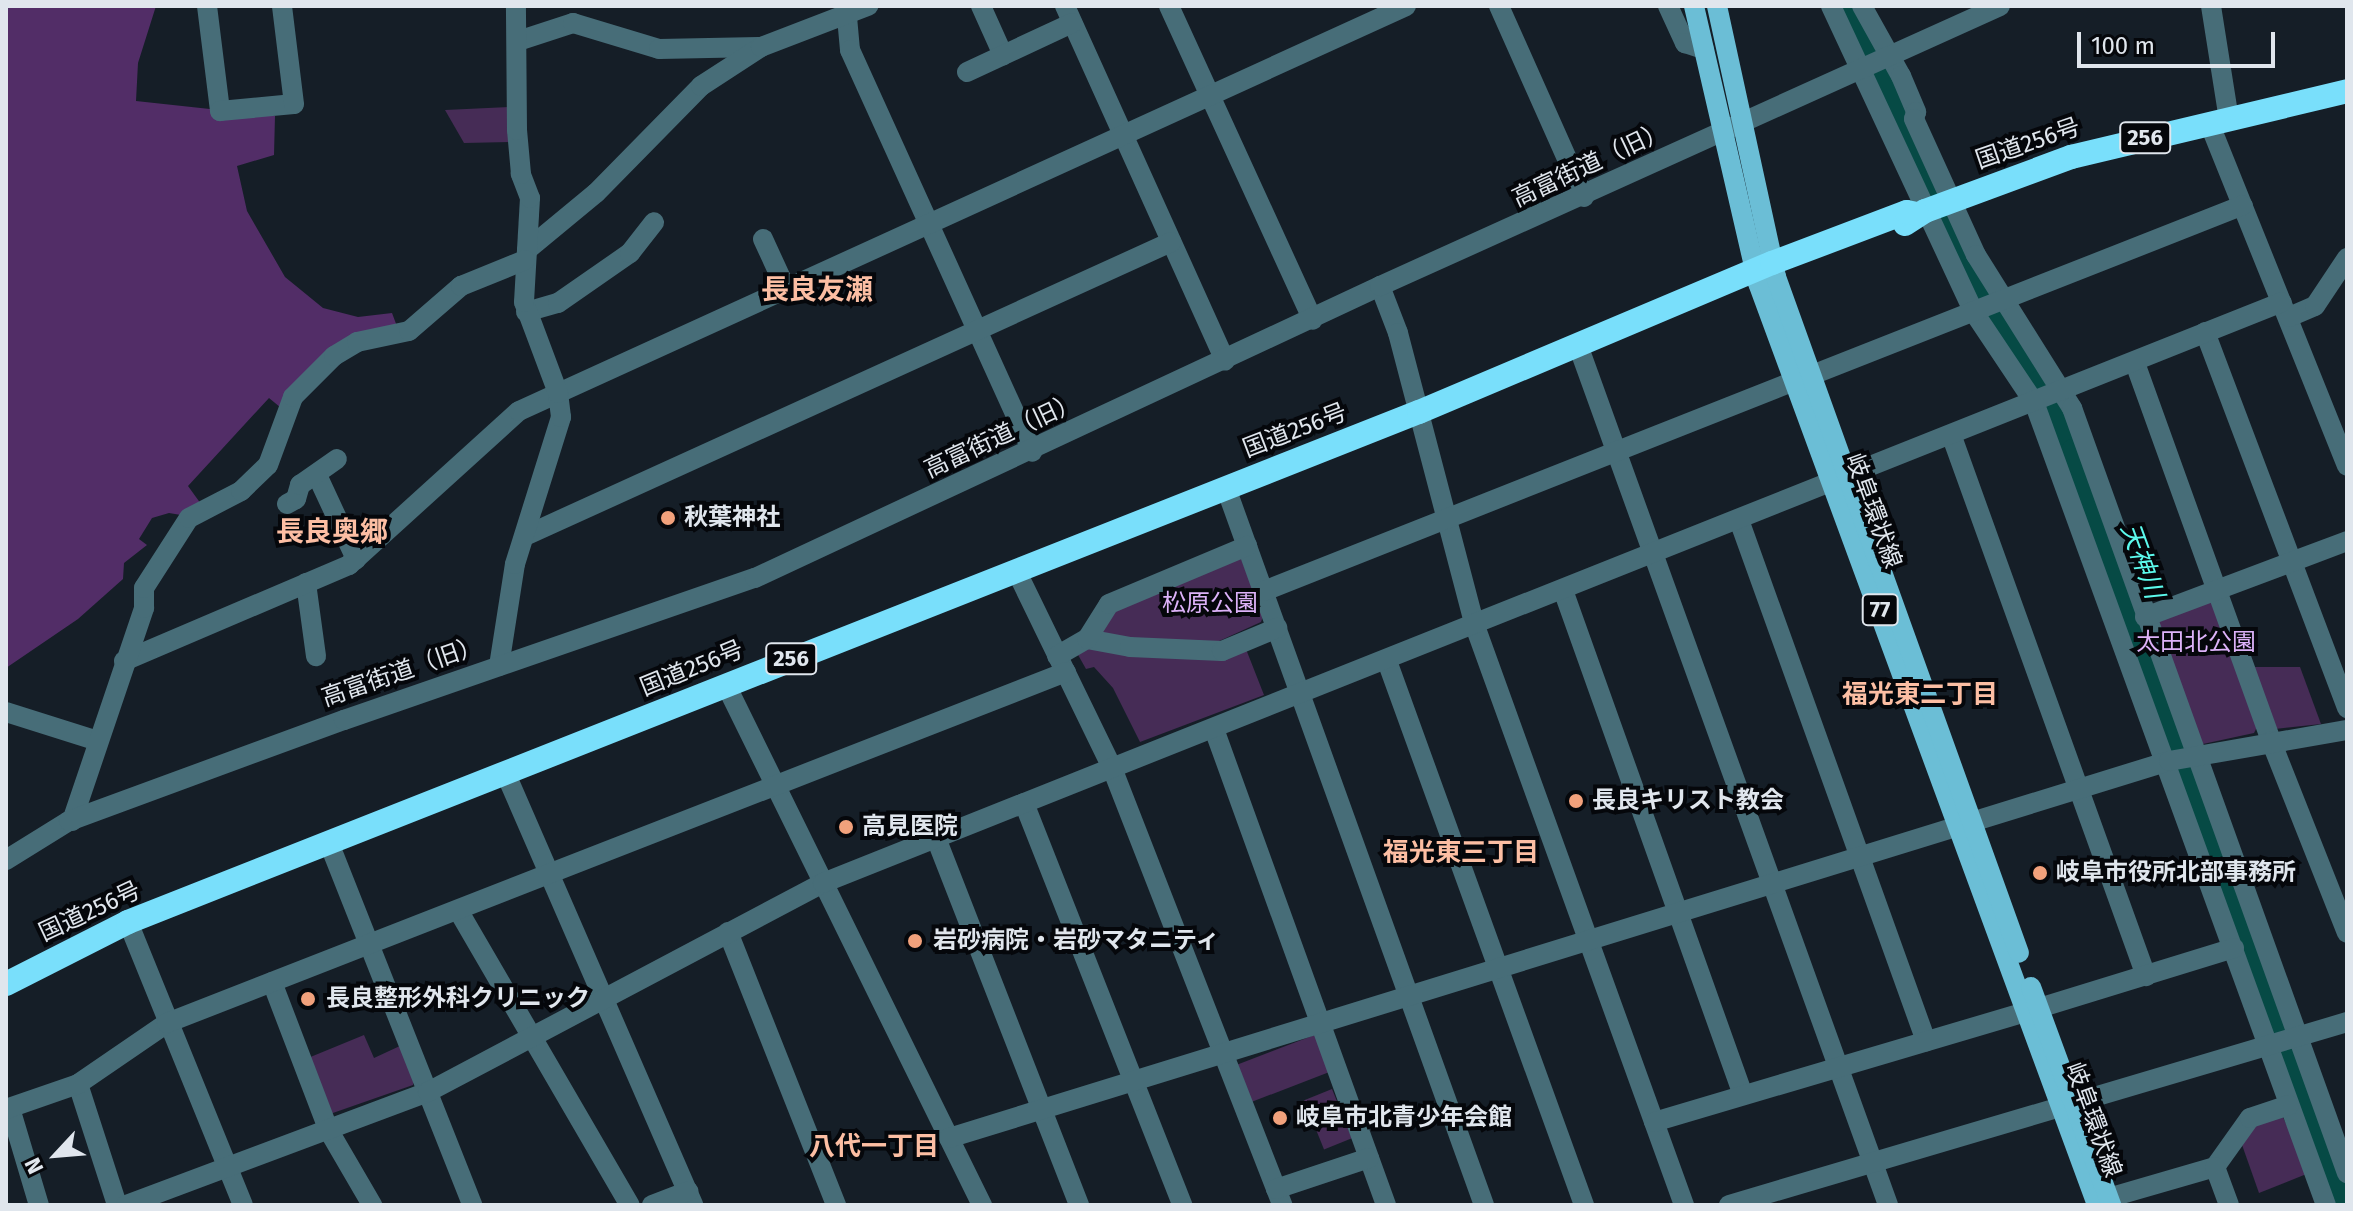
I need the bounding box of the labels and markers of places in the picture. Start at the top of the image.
place label: 秋葉神社 [684,504,780,532]
marker: 秋葉神社 [659,509,677,527]
place label: 長良キリスト教会 [1592,787,1784,815]
marker: 長良キリスト教会 [1567,792,1585,810]
place label: 高見医院 [862,813,958,841]
marker: 高見医院 [837,818,855,836]
place label: 岐阜市役所北部事務所 [2056,859,2296,887]
marker: 岐阜市役所北部事務所 [2031,864,2049,882]
place label: 岩砂病院・岩砂マタニティ [933,927,1221,955]
marker: 岩砂病院・岩砂マタニティ [904,930,926,952]
place label: 長良整形外科クリニック [326,985,590,1013]
marker: 長良整形外科クリニック [297,988,319,1010]
place label: 岐阜市北青少年会館 [1296,1104,1512,1132]
marker: 岐阜市北青少年会館 [1271,1109,1289,1127]

